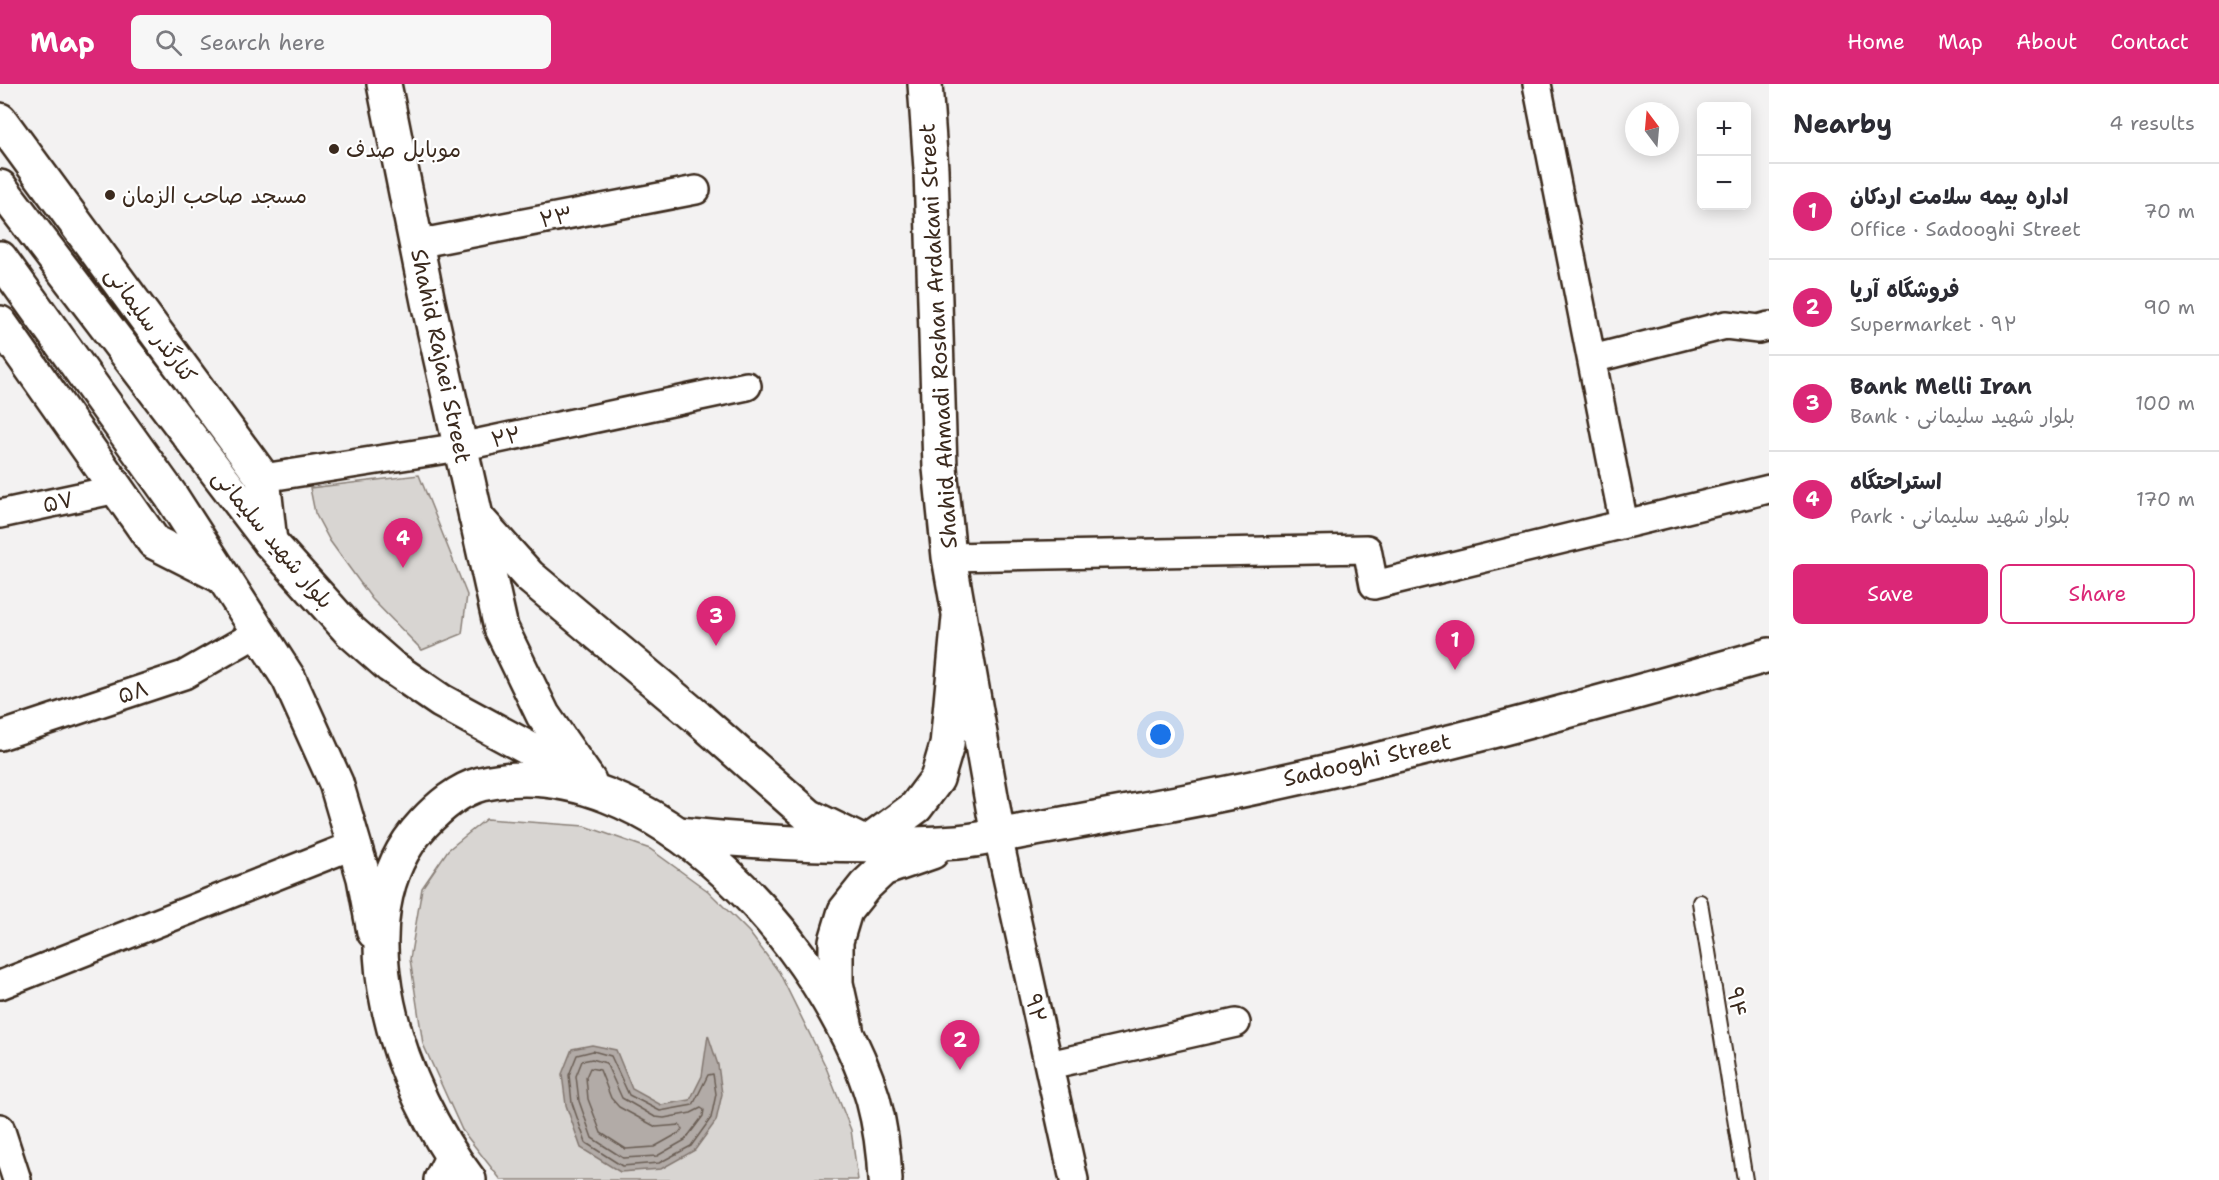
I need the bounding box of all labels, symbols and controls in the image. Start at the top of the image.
search box [131,15,551,69]
text: Map [30,23,95,61]
icon: search [152,26,185,59]
text: Search here [200,28,325,57]
text: Home [1847,28,1905,56]
text: Map [1938,28,1983,56]
text: About [2016,28,2077,56]
text: Contact [2110,28,2189,56]
north arrow [1625,102,1679,156]
map controls [1697,102,1751,210]
button: + [1697,102,1751,156]
text: Nearby [1793,106,1892,141]
text: 4 results [2109,110,2195,136]
street label: Shahid Ahmadi Roshan Ardakani Street [912,123,964,549]
place label: موبایل صدف [346,135,461,164]
marker: موبایل صدف [327,142,341,156]
button: − [1697,156,1751,210]
place label: مسجد صاحب الزمان [122,181,307,210]
text: اداره بیمه سلامت اردکان [1850,182,2068,211]
marker: مسجد صاحب الزمان [103,188,117,202]
text: 1 [1808,198,1817,224]
text: 70 m [2143,198,2195,224]
street label: ۲۳ [537,200,575,234]
text: Office · Sadooghi Street [1850,216,2081,242]
street label: Shahid Rajaei Street [404,246,478,466]
street label: کنارگذر سلیمانی [99,261,203,389]
text: فروشگاه آریا [1850,275,1960,304]
text: 2 [1806,294,1820,320]
text: 90 m [2143,294,2195,320]
text: Supermarket · ۹۲ [1850,311,2017,337]
text: Bank Melli Iran [1850,372,2032,401]
text: 3 [1806,390,1820,416]
text: 100 m [2135,390,2195,416]
text: Bank · بلوار شهید سلیمانی [1850,403,2075,429]
street label: ۲۲ [488,420,524,454]
street label: بلوار شهید سلیمانی [206,463,340,615]
text: استراحتگاه [1850,467,1942,496]
street label: ۵۷ [40,485,76,519]
text: 4 [1806,486,1820,512]
text: 170 m [2136,486,2195,512]
text: Park · بلوار شهید سلیمانی [1850,503,2070,529]
pin: 4 [384,518,422,568]
button: Save [1793,564,1988,624]
button: Share [2000,564,2195,624]
pin: 3 [696,596,736,646]
pin: 1 [1436,620,1474,670]
street label: ۵۸ [114,673,152,711]
your location [1146,720,1175,749]
street label: Sadooghi Street [1280,727,1454,793]
street label: ۹۴ [1720,985,1754,1019]
street label: ۹۲ [1019,991,1053,1025]
pin: 2 [940,1020,980,1070]

